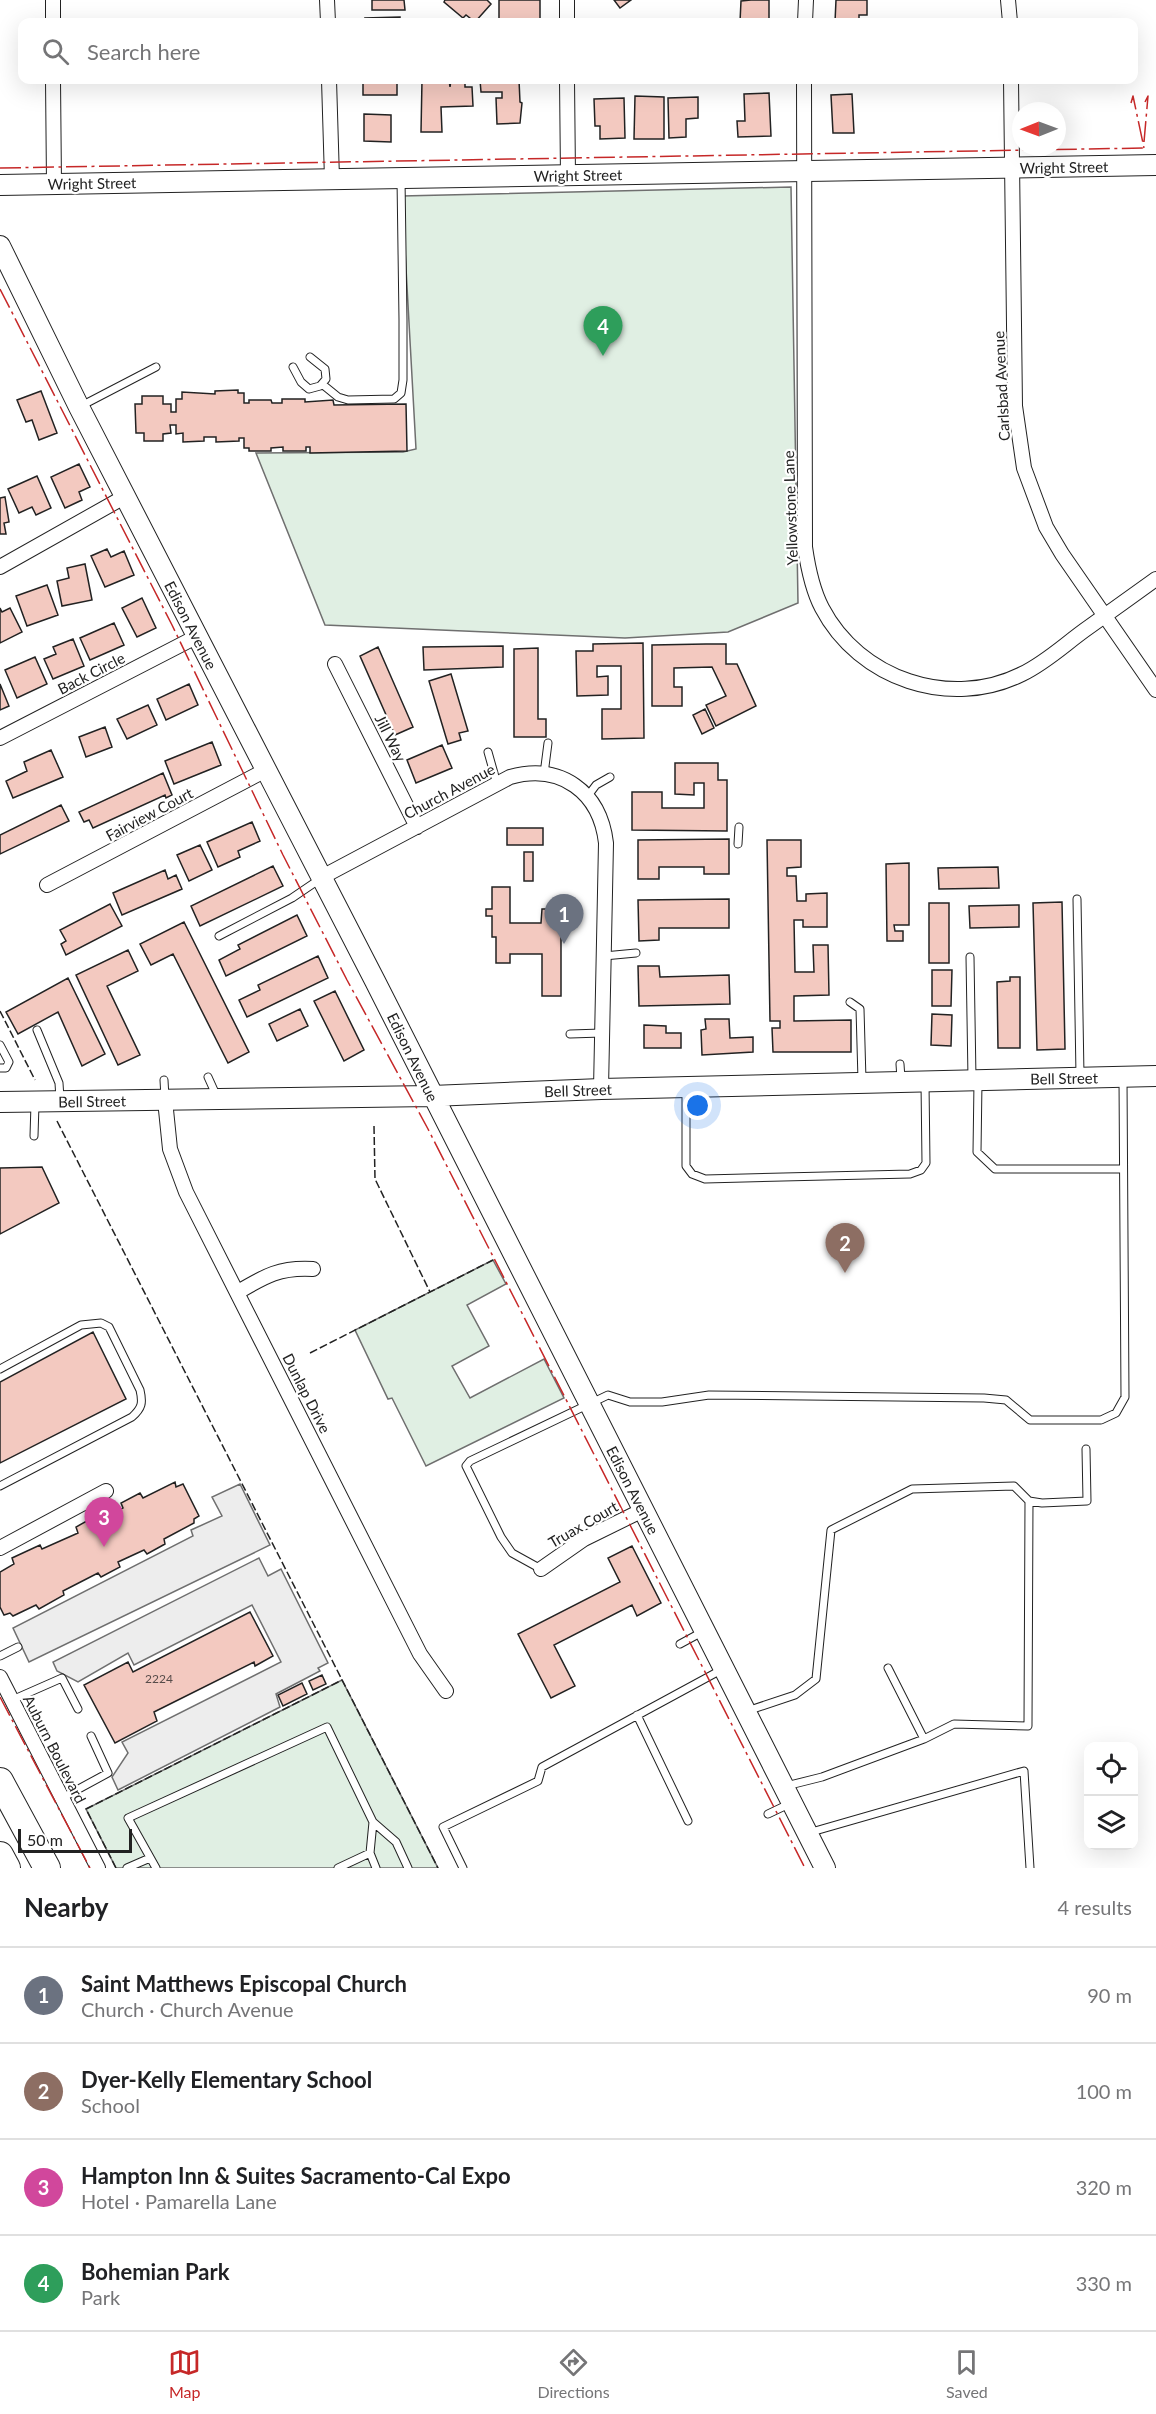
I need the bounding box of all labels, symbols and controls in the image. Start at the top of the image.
search box [18,18,1138,84]
icon: search [39,35,72,68]
text: Search here [87,38,200,65]
north arrow [1012,102,1066,156]
street label: Wright Street [1019,157,1109,177]
street label: Wright Street [533,165,623,185]
street label: Wright Street [47,173,137,193]
pin: 4 [584,306,622,356]
street label: Carlsbad Avenue [989,330,1013,442]
street label: Yellowstone Lane [779,450,801,566]
street label: Edison Avenue [161,578,221,672]
street label: Back Circle [54,648,128,698]
street label: Jill Way [372,712,411,765]
street label: Church Avenue [400,759,498,823]
street label: Fairview Court [102,783,196,844]
pin: 1 [544,894,584,944]
street label: Edison Avenue [384,1010,442,1104]
street label: Bell Street [1030,1068,1099,1088]
street label: Bell Street [544,1080,613,1100]
street label: Bell Street [58,1091,127,1111]
your location [683,1091,712,1120]
pin: 2 [826,1224,864,1273]
street label: Dunlap Drive [279,1350,335,1436]
street label: Edison Avenue [603,1443,663,1537]
street label: Truax Court [545,1497,622,1551]
pin: 3 [84,1498,124,1547]
house number: 2224 [145,1671,173,1686]
street label: Auburn Boulevard [20,1692,90,1806]
map controls [1084,1742,1138,1850]
button: locate [1084,1742,1138,1796]
button: layers [1084,1796,1138,1850]
scale bar [18,1826,132,1854]
text: 50 m [27,1830,63,1849]
text: Nearby [24,1891,109,1923]
text: 4 results [1057,1895,1132,1919]
text: Saint Matthews Episcopal Church [81,1970,407,1997]
text: 1 [38,1983,49,2007]
text: 90 m [1087,1983,1132,2007]
text: Church · Church Avenue [81,1997,294,2021]
text: Dyer-Kelly Elementary School [81,2066,372,2093]
text: 2 [38,2079,49,2103]
text: 100 m [1076,2079,1132,2103]
text: School [81,2093,140,2117]
text: Hampton Inn & Suites Sacramento-Cal Expo [81,2162,511,2189]
text: 3 [38,2175,49,2199]
text: 320 m [1076,2175,1132,2199]
text: Hotel · Pamarella Lane [81,2189,277,2213]
text: Bohemian Park [81,2258,229,2285]
text: 4 [38,2271,49,2295]
text: 330 m [1076,2271,1132,2295]
text: Park [81,2285,120,2309]
tab: Map [168,2346,201,2401]
tab: Directions [537,2346,610,2401]
tab: Saved [946,2346,988,2401]

